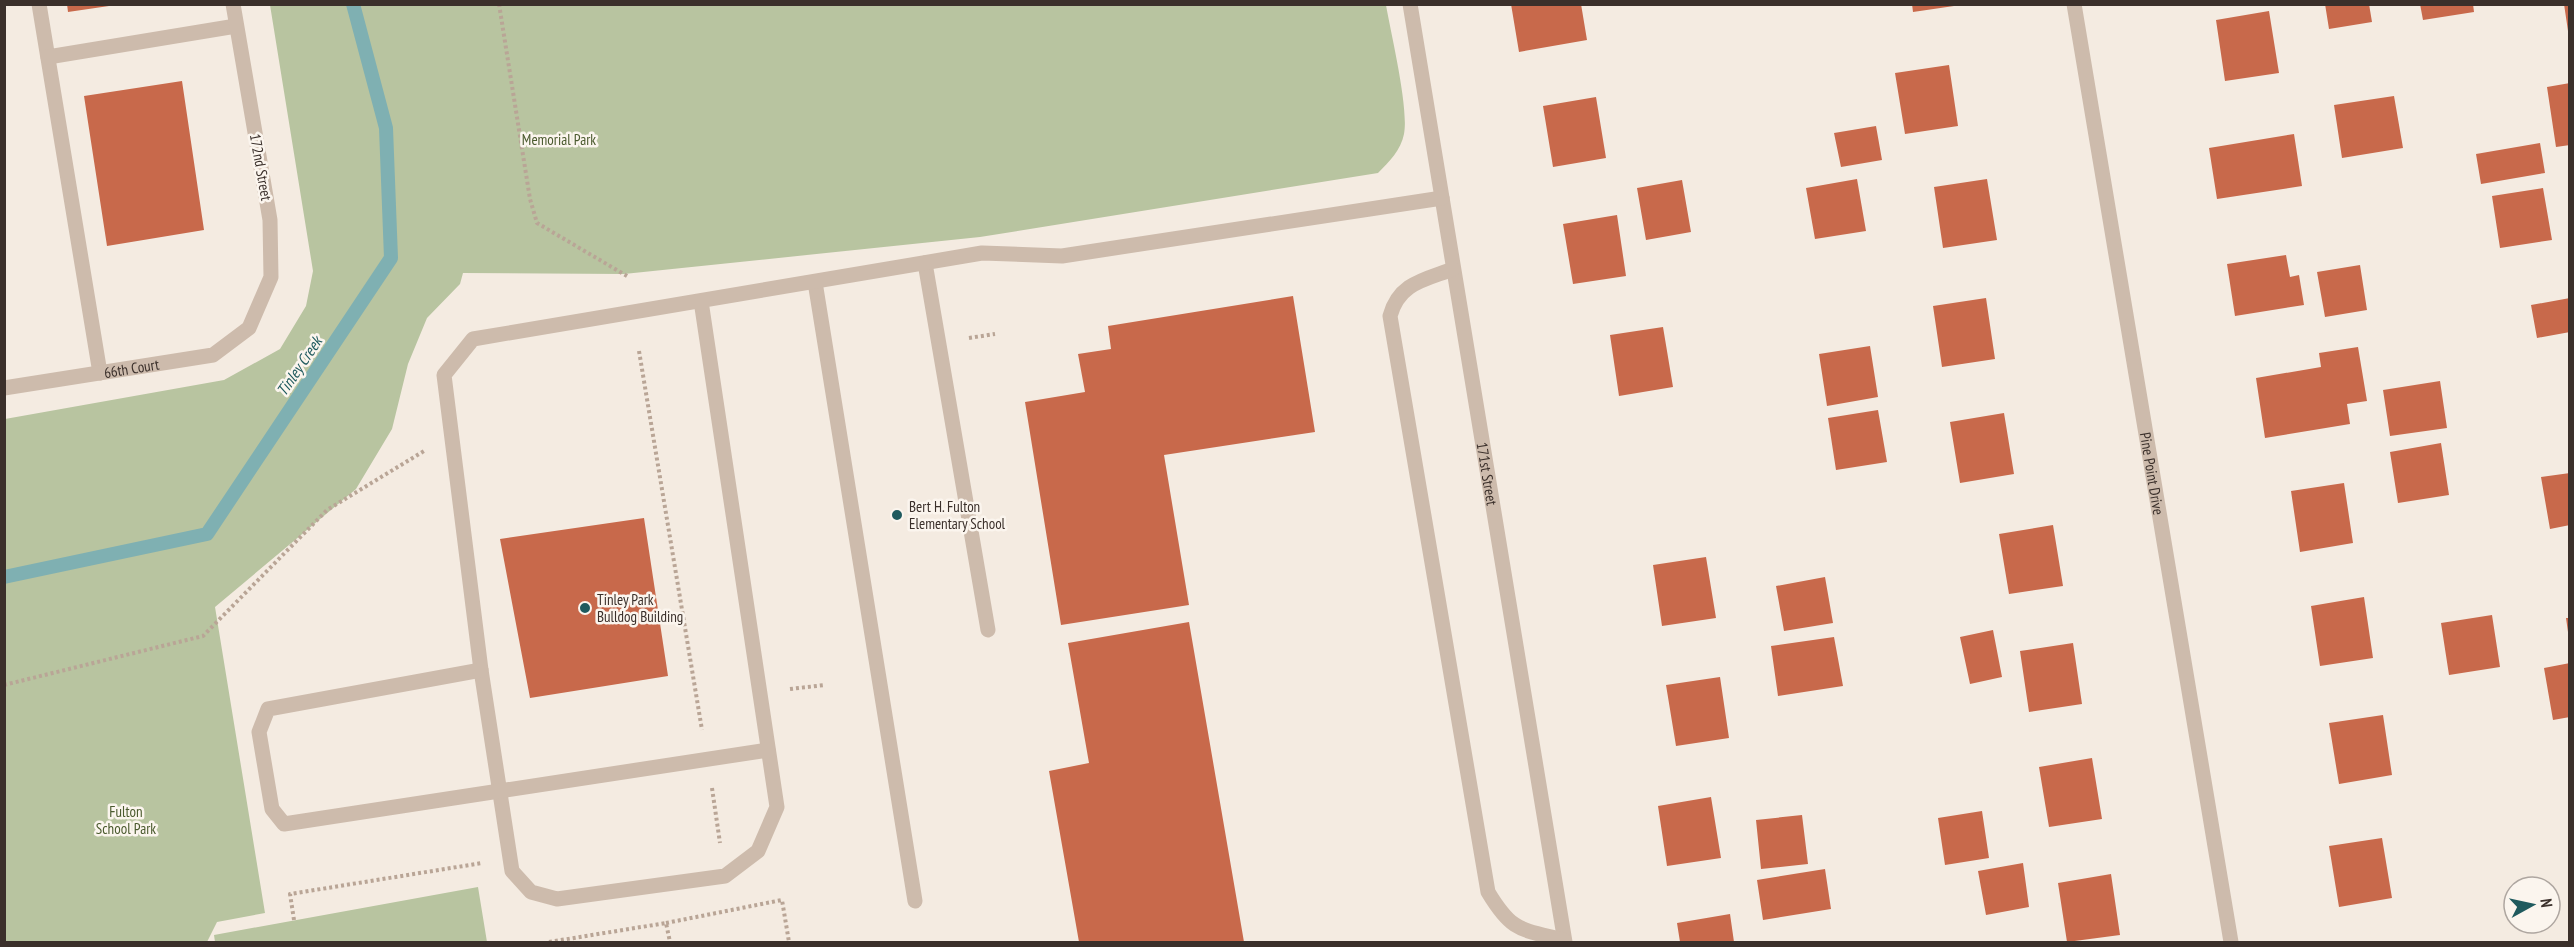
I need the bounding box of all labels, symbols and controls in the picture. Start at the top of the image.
park label: Memorial Park [522,130,596,149]
street label: 172nd Street [246,132,276,202]
water label: Tinley Creek [272,331,327,400]
street label: 66th Court [103,354,160,382]
street label: Pine Point Drive [2136,431,2169,516]
street label: 171st Street [1473,441,1502,507]
place label: Bert H. Fulton Elementary School [909,497,1006,533]
marker: Bert H. Fulton Elementary School [890,508,904,522]
place label: Tinley Park Bulldog Building [597,590,683,626]
marker: Tinley Park Bulldog Building [578,601,592,615]
park label: Fulton School Park [96,802,156,838]
north arrow [2502,875,2562,935]
text: N [2536,897,2557,909]

